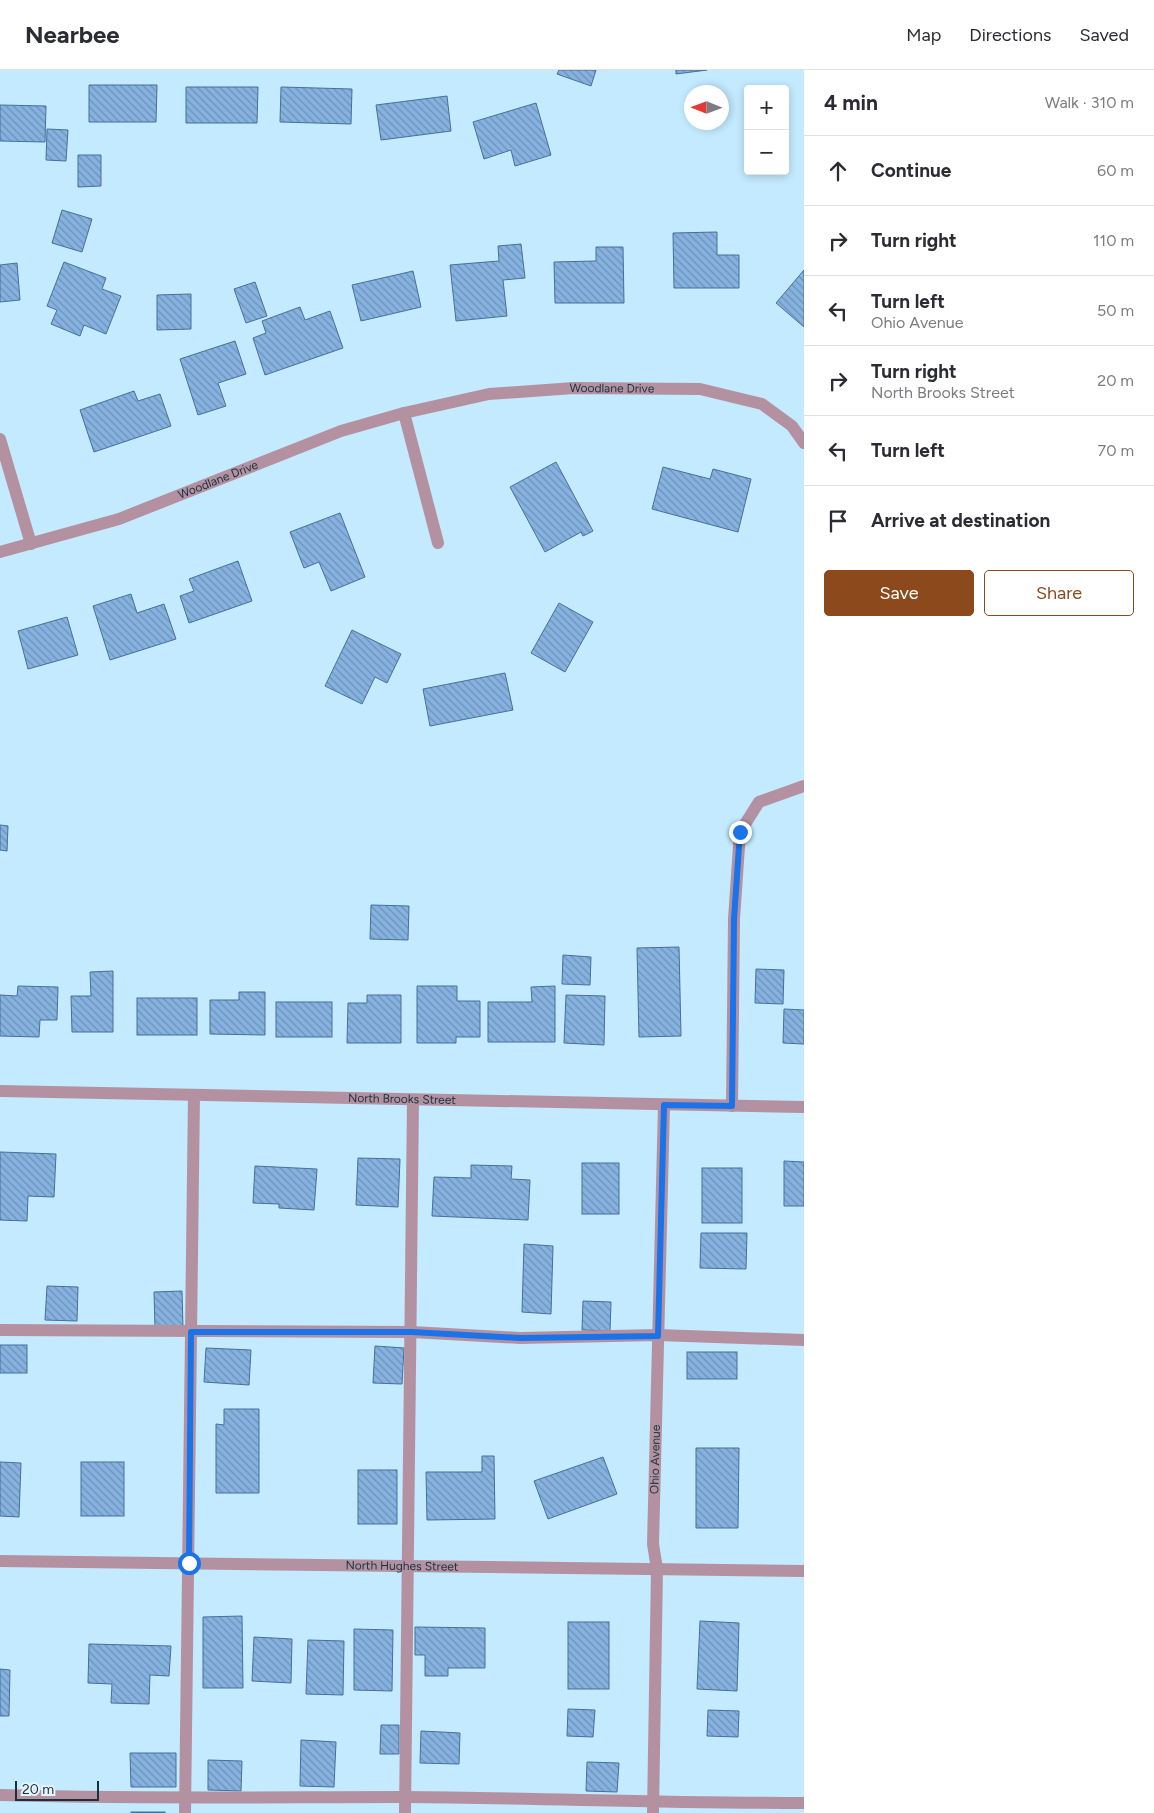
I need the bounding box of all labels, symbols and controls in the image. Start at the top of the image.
text: Nearbee [25,20,120,49]
text: Map [906,24,941,46]
text: Directions [969,24,1051,46]
text: Saved [1079,24,1129,46]
north arrow [684,85,729,130]
map controls [744,85,789,175]
button: + [744,85,789,130]
text: 4 min [824,90,878,115]
text: Walk · 310 m [1045,93,1134,112]
button: − [744,130,789,175]
icon: ahead [824,157,852,185]
text: Continue [871,159,951,182]
text: 60 m [1097,161,1134,180]
icon: right [824,227,852,255]
text: Turn right [871,229,957,252]
text: 110 m [1093,231,1134,250]
text: Turn left [871,290,945,313]
icon: left [824,297,852,325]
text: 50 m [1097,301,1134,320]
text: Ohio Avenue [871,313,963,332]
text: Turn right [871,360,957,383]
icon: right [824,367,852,395]
text: 20 m [1097,371,1134,390]
street label: Woodlane Drive [569,381,655,396]
text: North Brooks Street [871,383,1015,402]
icon: left [824,437,852,465]
text: Turn left [871,439,945,462]
text: 70 m [1098,441,1134,460]
street label: Woodlane Drive [176,457,260,502]
icon: arrive [824,507,852,535]
text: Arrive at destination [871,509,1050,532]
button: Save [824,570,974,616]
button: Share [984,570,1134,616]
route end [729,821,752,844]
street label: North Brooks Street [348,1091,456,1107]
street label: Ohio Avenue [647,1424,663,1494]
route start [178,1552,201,1575]
street label: North Hughes Street [345,1558,459,1574]
scale bar [15,1778,99,1801]
text: 20 m [22,1781,54,1798]

